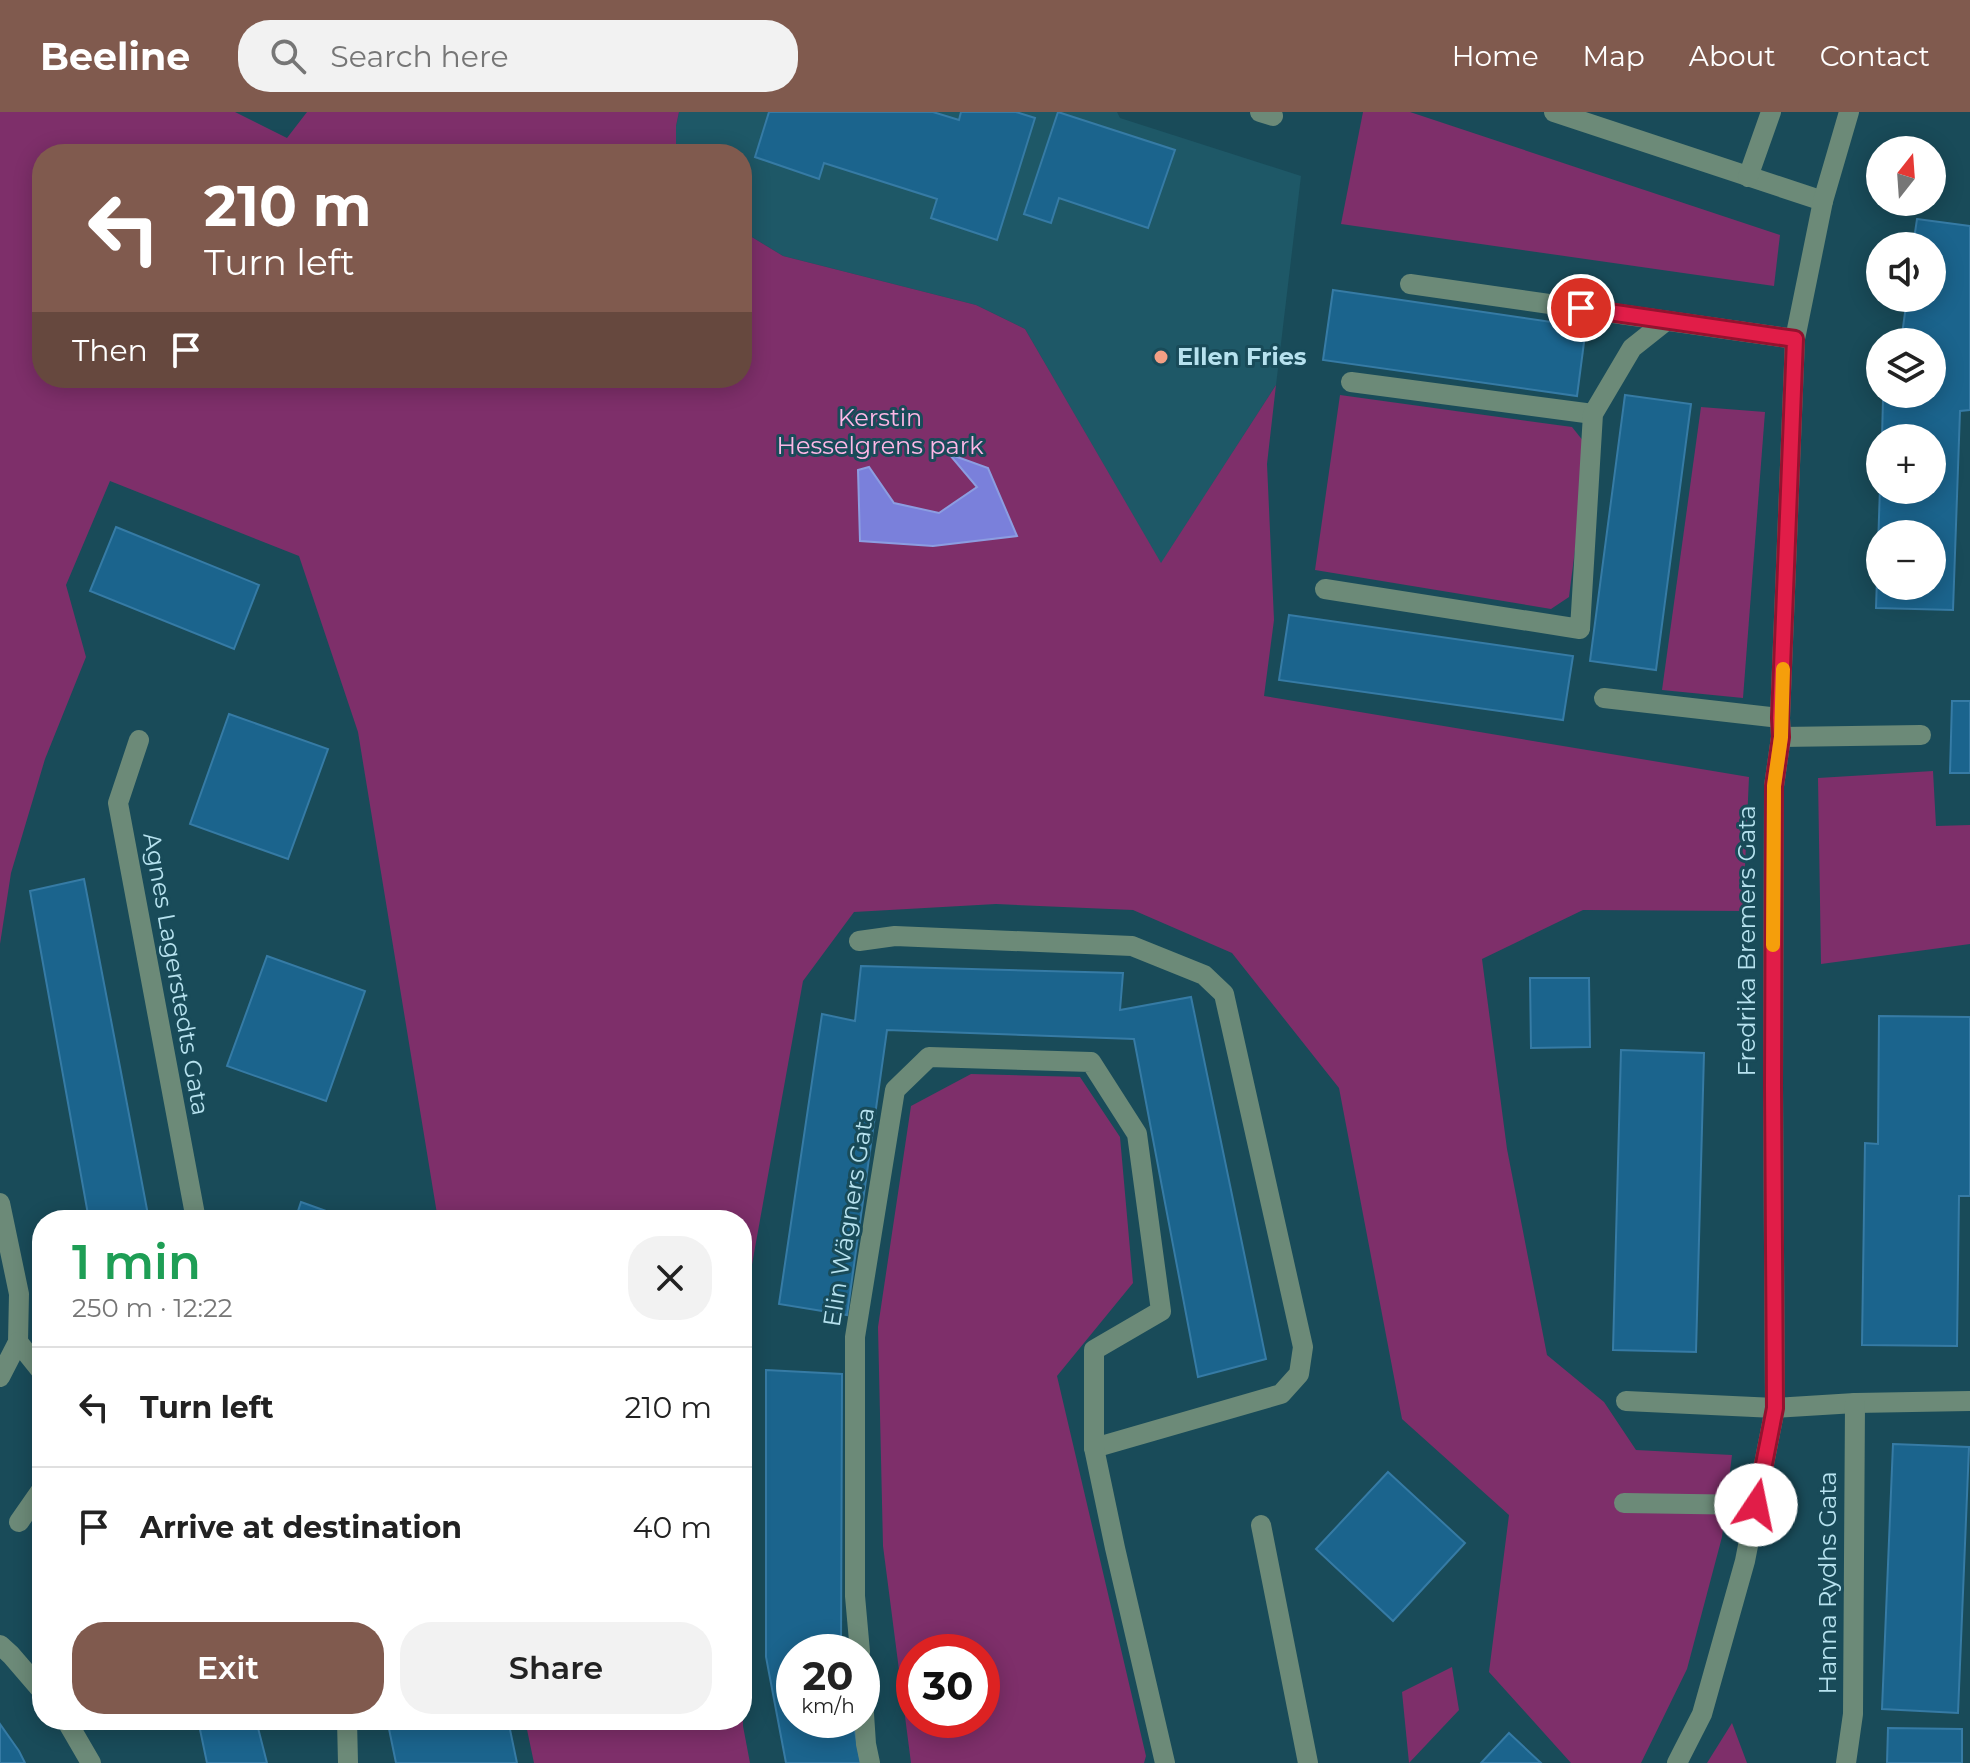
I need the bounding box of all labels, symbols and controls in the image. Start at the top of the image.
search box [238,20,798,92]
text: Beeline [40,33,190,80]
icon: search [266,34,310,78]
text: Search here [330,38,509,75]
text: Home [1452,39,1539,73]
text: Map [1583,39,1645,73]
text: About [1689,39,1776,73]
text: Contact [1820,39,1930,73]
north arrow [1866,136,1946,216]
map controls [1866,136,1946,600]
text: 210 m [204,172,372,240]
icon: left [72,176,176,280]
button: sound [1866,232,1946,312]
text: Turn left [204,240,355,284]
pin [1547,274,1615,342]
icon: arrive [1559,286,1603,330]
icon: arrive [164,328,208,372]
button: layers [1866,328,1946,408]
text: Then [72,332,148,369]
place label: Ellen Fries [1177,342,1307,371]
marker: Ellen Fries [1152,348,1170,366]
park label: Kerstin Hesselgrens park [776,403,984,460]
button: + [1866,424,1946,504]
button: − [1866,520,1946,600]
street label: Fredrika Bremers Gata [1732,805,1761,1077]
street label: Agnes Lagerstedts Gata [137,830,216,1118]
street label: Elin Wägners Gata [817,1105,880,1329]
text: 1 min [72,1233,201,1291]
button: close [628,1236,712,1320]
text: 250 m · 12:22 [72,1292,232,1324]
icon: left [72,1385,116,1429]
text: Turn left [140,1389,273,1426]
text: 210 m [625,1389,712,1426]
position arrow [1714,1463,1798,1547]
street label: Hanna Rydhs Gata [1813,1471,1842,1695]
icon: arrive [72,1505,116,1549]
text: Arrive at destination [140,1509,462,1546]
text: 40 m [633,1509,712,1546]
button: Exit [72,1622,384,1714]
button: Share [400,1622,712,1714]
speed limit sign: 30 [896,1634,1000,1738]
text: 20 [803,1651,853,1700]
text: km/h [801,1694,855,1718]

